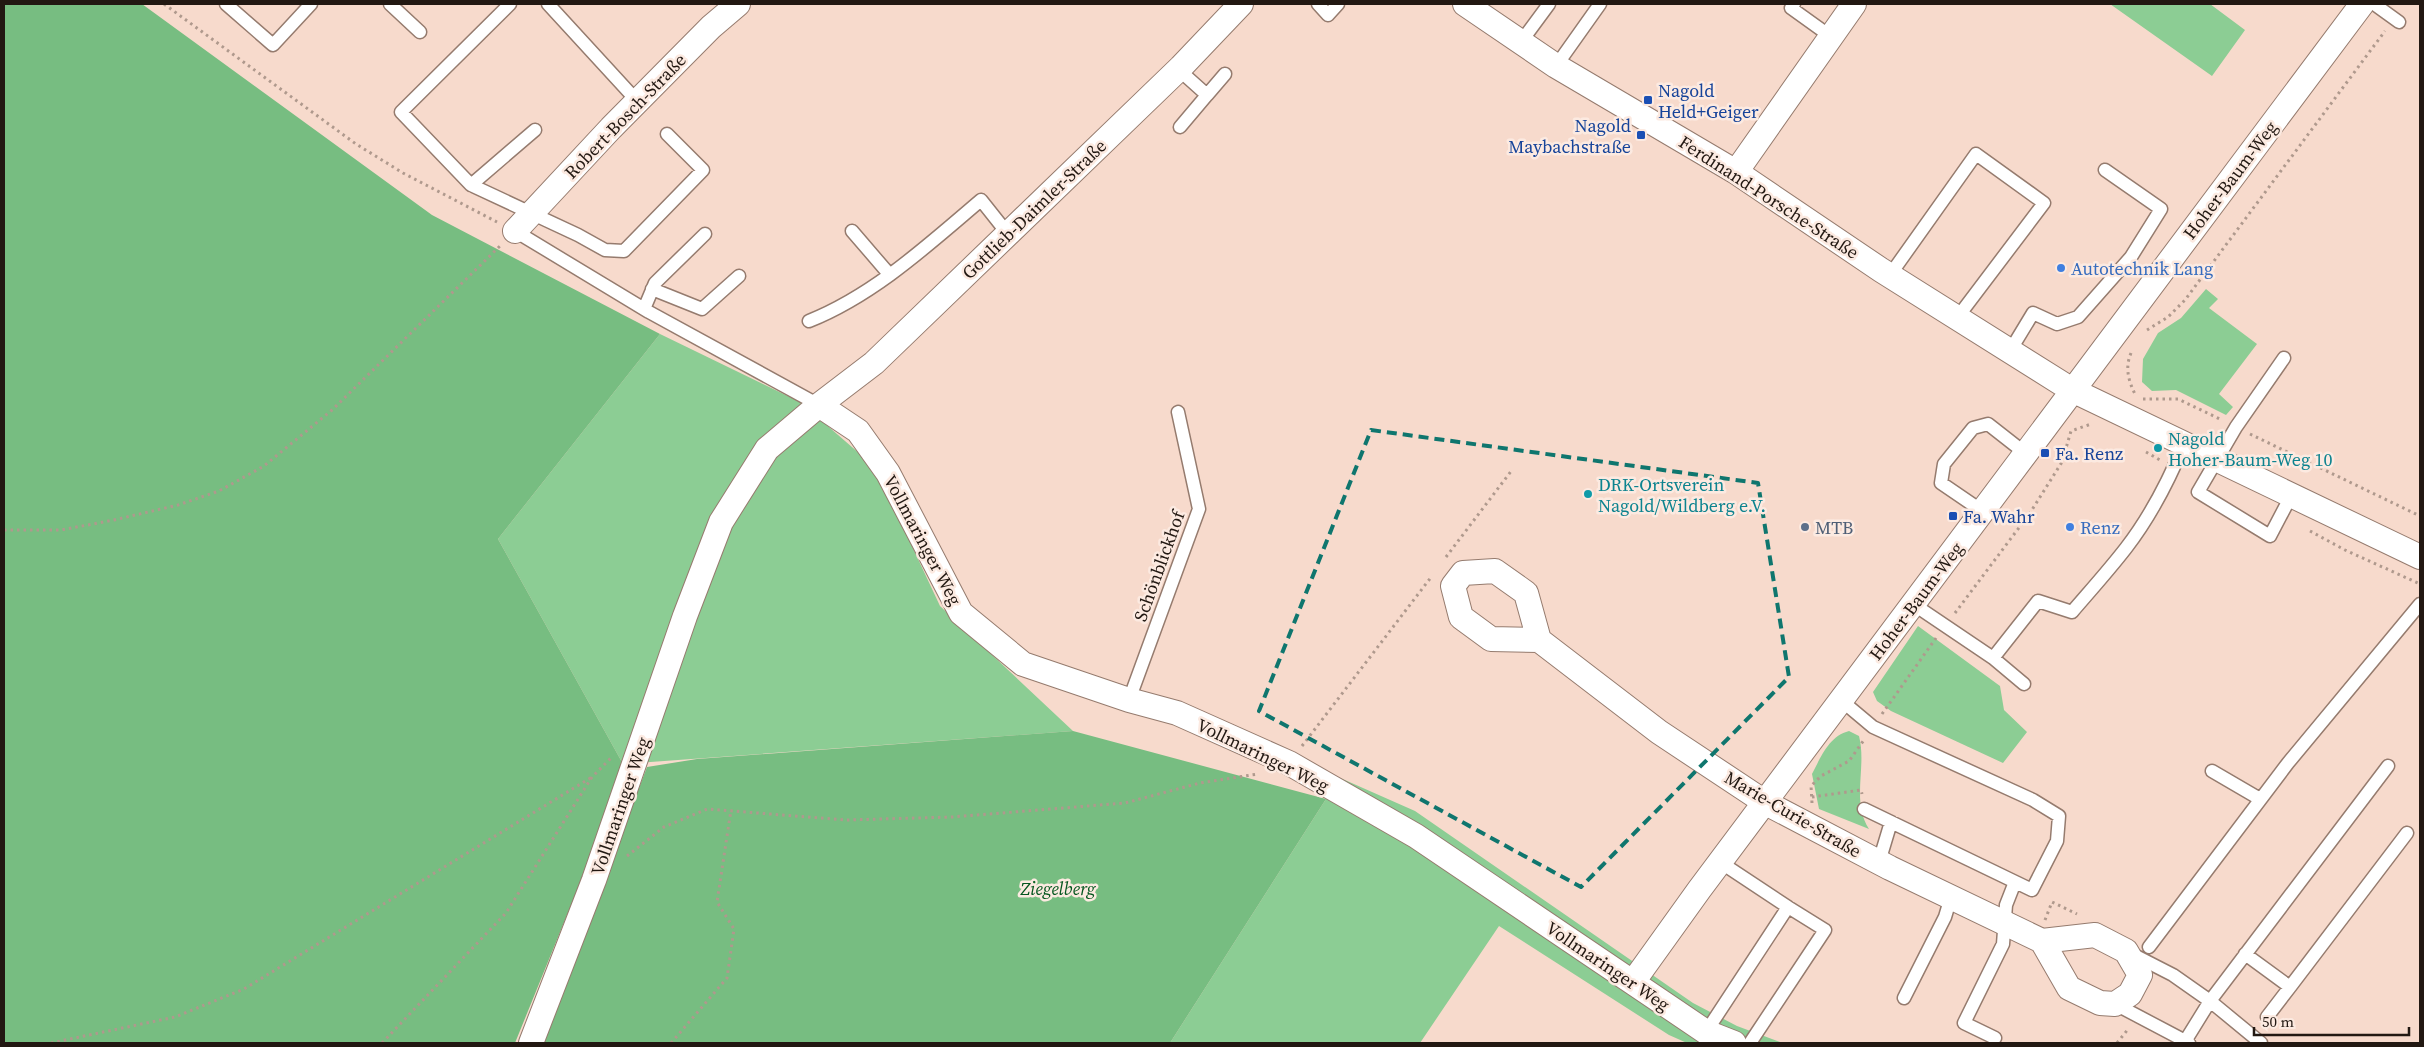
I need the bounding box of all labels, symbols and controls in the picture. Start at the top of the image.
street label: Robert-Bosch-Straße [558,48,692,184]
place label: Nagold Held+Geiger [1658,78,1759,124]
marker: Nagold Held+Geiger [1642,94,1654,106]
place label: Nagold Maybachstraße [1508,113,1631,159]
street label: Hoher-Baum-Weg [2177,116,2283,244]
marker: Nagold Maybachstraße [1635,129,1647,141]
street label: Ferdinand-Porsche-Straße [1674,129,1864,265]
street label: Gottlieb-Daimler-Straße [956,133,1112,285]
place label: Autotechnik Lang [2071,256,2213,281]
marker: Autotechnik Lang [2055,262,2067,274]
place label: Nagold Hoher-Baum-Weg 10 [2168,426,2333,472]
place label: Fa. Renz [2055,441,2123,466]
marker: Nagold Hoher-Baum-Weg 10 [2152,442,2164,454]
marker: Fa. Renz [2039,447,2051,459]
street label: Vollmaringer Weg [878,470,968,610]
place label: DRK-Ortsverein Nagold/Wildberg e.V. [1598,472,1766,518]
marker: DRK-Ortsverein Nagold/Wildberg e.V. [1582,488,1594,500]
place label: Fa. Wahr [1963,504,2035,529]
street label: Schönblickhof [1127,506,1191,625]
marker: Fa. Wahr [1947,510,1959,522]
place label: MTB [1815,515,1853,540]
place label: Renz [2080,515,2120,540]
marker: MTB [1799,521,1811,533]
marker: Renz [2064,521,2076,533]
street label: Hoher-Baum-Weg [1863,537,1969,665]
street label: Vollmaringer Weg [1193,712,1333,798]
street label: Vollmaringer Weg [585,734,655,878]
street label: Marie-Curie-Straße [1720,765,1866,863]
park label: Ziegelberg [1019,876,1097,901]
street label: Vollmaringer Weg [1541,915,1675,1017]
scale bar [2254,1004,2409,1036]
text: 50 m [2262,1011,2294,1032]

